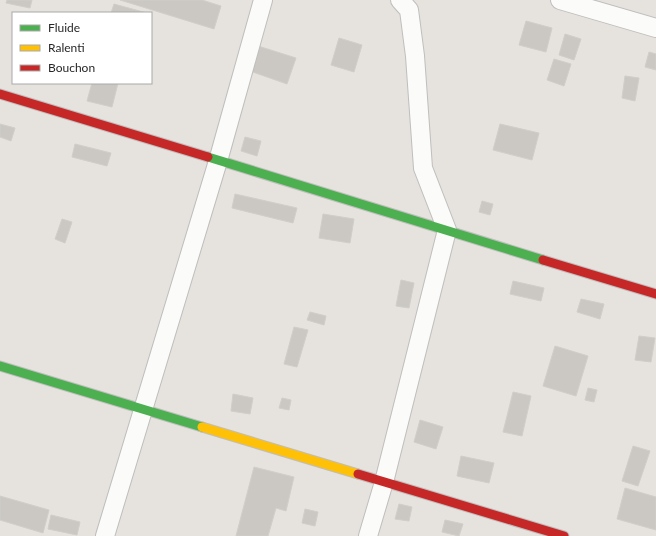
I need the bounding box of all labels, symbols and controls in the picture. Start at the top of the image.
legend [12,12,152,84]
text: Fluide [48,20,80,35]
text: Ralenti [48,40,85,55]
text: Bouchon [48,60,95,75]

